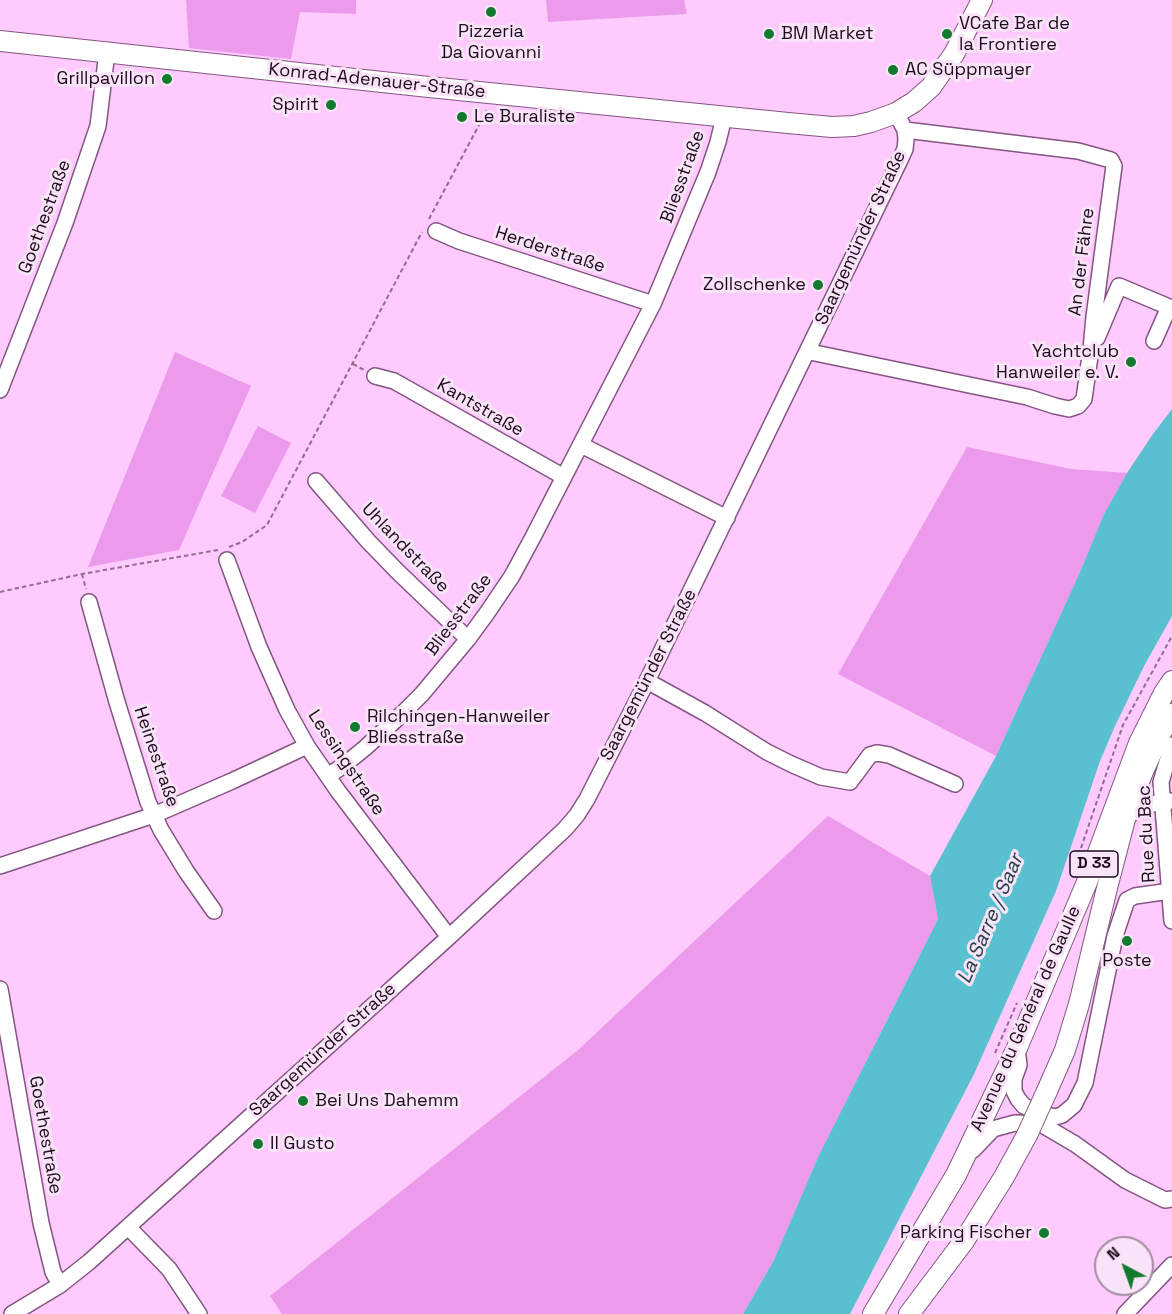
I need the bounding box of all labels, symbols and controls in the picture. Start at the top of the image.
marker: Pizzeria Da Giovanni [484,5,498,19]
place label: VCafe Bar de la Frontiere [959,13,1070,56]
place label: Pizzeria Da Giovanni [441,21,541,63]
place label: BM Market [781,23,874,45]
marker: BM Market [762,27,776,41]
marker: VCafe Bar de la Frontiere [940,27,954,41]
street label: Konrad-Adenauer-Straße [267,59,487,103]
place label: AC Süppmayer [905,59,1032,81]
marker: AC Süppmayer [886,63,900,77]
place label: Grillpavillon [57,68,155,90]
marker: Grillpavillon [160,72,174,86]
place label: Spirit [272,94,319,116]
marker: Spirit [324,98,338,112]
place label: Le Buraliste [474,106,576,128]
marker: Le Buraliste [455,110,469,124]
street label: Bliesstraße [656,128,710,226]
street label: Saargemünder Straße [811,148,911,328]
street label: Goethestraße [14,157,76,277]
street label: An der Fähre [1065,207,1099,317]
street label: Herderstraße [492,222,608,278]
place label: Zollschenke [703,274,806,296]
marker: Zollschenke [811,278,825,292]
place label: Yachtclub Hanweiler e. V. [996,341,1119,384]
marker: Yachtclub Hanweiler e. V. [1124,355,1138,369]
street label: Kantstraße [433,374,527,442]
street label: Uhlandstraße [357,499,453,597]
street label: Bliesstraße [421,570,497,660]
street label: Saargemünder Straße [596,586,702,764]
street label: Heinestraße [129,704,183,810]
street label: Lessingstraße [303,706,389,820]
place label: Rilchingen-Hanweiler Bliesstraße [367,706,550,748]
marker: Rilchingen-Hanweiler Bliesstraße [348,720,362,734]
street label: Rue du Bac [1134,785,1160,883]
water label: La Sarre / Saar [953,851,1029,987]
road number: D 33 [1070,851,1118,877]
street label: Avenue du Général de Gaulle [966,903,1086,1135]
marker: Poste [1120,934,1134,948]
place label: Poste [1102,950,1152,972]
street label: Saargemünder Straße [245,979,401,1121]
street label: Goethestraße [24,1074,66,1196]
place label: Bei Uns Dahemm [315,1090,459,1112]
marker: Bei Uns Dahemm [296,1094,310,1108]
place label: Il Gusto [270,1133,335,1155]
marker: Il Gusto [251,1137,265,1151]
place label: Parking Fischer [900,1222,1032,1244]
marker: Parking Fischer [1037,1226,1051,1240]
north arrow [1094,1236,1154,1296]
text: N [1102,1242,1124,1265]

